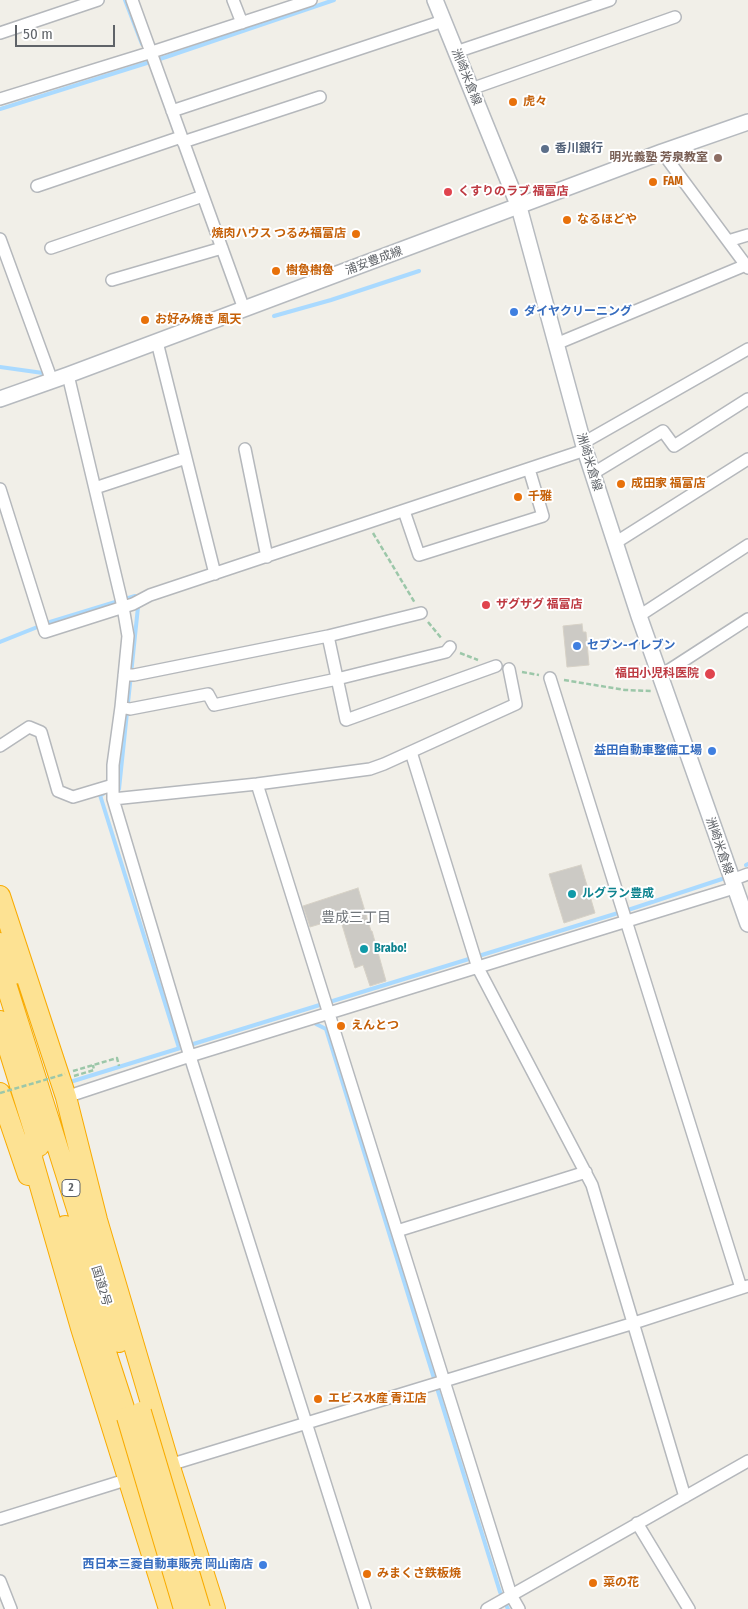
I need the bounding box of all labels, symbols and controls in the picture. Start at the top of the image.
scale bar [18,15,118,47]
text: 50 m [23,25,53,43]
street label: 洲崎米倉線 [448,46,484,108]
place label: 虎々 [523,95,547,109]
marker: 虎々 [507,96,519,108]
place label: 香川銀行 [555,142,603,156]
marker: 香川銀行 [539,143,551,155]
place label: 明光義塾 芳泉教室 [610,151,708,165]
marker: 明光義塾 芳泉教室 [712,152,724,164]
place label: FAM [663,175,683,189]
marker: FAM [647,176,659,188]
place label: くすりのラブ 福富店 [458,185,568,199]
marker: くすりのラブ 福富店 [442,186,454,198]
place label: なるほどや [577,213,637,227]
marker: なるほどや [561,214,573,226]
place label: 焼肉ハウス つるみ福富店 [212,227,346,241]
marker: 焼肉ハウス つるみ福富店 [350,228,362,240]
street label: 浦安豊成線 [343,244,405,278]
place label: 樹魯樹魯 [286,264,334,278]
marker: 樹魯樹魯 [270,265,282,277]
place label: ダイヤクリーニング [524,305,632,319]
marker: ダイヤクリーニング [508,306,520,318]
place label: お好み焼き 風天 [155,313,241,327]
marker: お好み焼き 風天 [139,314,151,326]
street label: 洲崎米倉線 [573,431,605,493]
place label: 成田家 福富店 [631,477,705,491]
marker: 成田家 福富店 [615,478,627,490]
place label: 千雅 [528,490,552,504]
marker: 千雅 [512,491,524,503]
place label: ザグザグ 福富店 [496,598,582,612]
marker: ザグザグ 福富店 [480,599,492,611]
place label: セブン-イレブン [587,639,675,653]
marker: セブン-イレブン [571,640,583,652]
place label: 福田小児科医院 [615,667,699,681]
marker: 福田小児科医院 [703,667,717,681]
place label: 益田自動車整備工場 [594,744,702,758]
marker: 益田自動車整備工場 [706,745,718,757]
street label: 洲崎米倉線 [702,815,736,877]
place label: ルグラン豊成 [582,887,654,901]
marker: ルグラン豊成 [566,888,578,900]
district label: 豊成三丁目 [321,910,391,926]
place label: Brabo! [374,942,406,956]
marker: Brabo! [358,943,370,955]
place label: えんとつ [351,1019,399,1033]
marker: えんとつ [335,1020,347,1032]
road number: 2 [62,1180,80,1196]
street label: 国道2号 [88,1264,114,1308]
place label: エビス水産 青江店 [328,1392,426,1406]
marker: エビス水産 青江店 [312,1393,324,1405]
place label: 西日本三菱自動車販売 岡山南店 [83,1558,253,1572]
marker: 西日本三菱自動車販売 岡山南店 [257,1559,269,1571]
place label: みまくさ鉄板焼 [377,1567,461,1581]
marker: みまくさ鉄板焼 [361,1568,373,1580]
place label: 菜の花 [603,1576,639,1590]
marker: 菜の花 [587,1577,599,1589]

